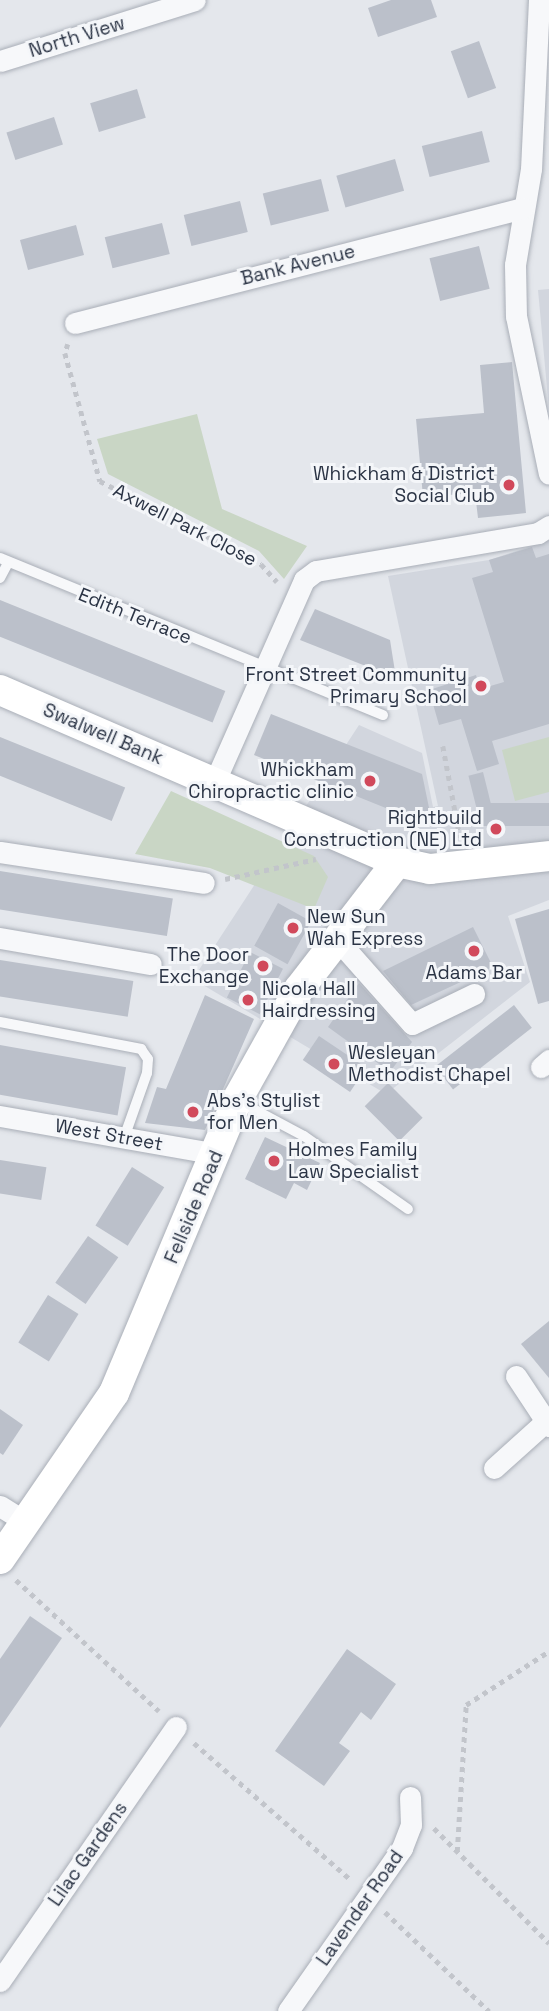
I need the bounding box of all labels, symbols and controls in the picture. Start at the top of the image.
street label: North View [26,12,128,62]
street label: Bank Avenue [238,240,358,290]
place label: Whickham & District Social Club [313,463,495,507]
marker: Whickham & District Social Club [501,477,517,493]
street label: Axwell Park Close [109,479,261,571]
street label: Edith Terrace [75,583,195,649]
place label: Front Street Community Primary School [245,664,467,708]
marker: Front Street Community Primary School [473,678,489,694]
street label: Swalwell Bank [40,698,166,770]
place label: Whickham Chiropractic clinic [188,759,354,803]
marker: Whickham Chiropractic clinic [360,771,380,791]
place label: Rightbuild Construction (NE) Ltd [284,807,482,851]
marker: Rightbuild Construction (NE) Ltd [488,821,504,837]
place label: New Sun Wah Express [307,906,423,950]
marker: New Sun Wah Express [285,920,301,936]
marker: Adams Bar [466,943,482,959]
place label: The Door Exchange [159,944,249,988]
marker: The Door Exchange [255,958,271,974]
place label: Adams Bar [425,962,523,984]
place label: Nicola Hall Hairdressing [262,978,376,1022]
marker: Nicola Hall Hairdressing [240,992,256,1008]
place label: Wesleyan Methodist Chapel [348,1042,511,1086]
marker: Wesleyan Methodist Chapel [326,1056,342,1072]
place label: Abs's Stylist for Men [207,1090,321,1134]
marker: Abs's Stylist for Men [185,1104,201,1120]
street label: West Street [53,1114,165,1156]
place label: Holmes Family Law Specialist [288,1139,419,1183]
street label: Fellside Road [160,1147,228,1267]
marker: Holmes Family Law Specialist [266,1153,282,1169]
street label: Lilac Gardens [44,1797,132,1911]
street label: Lavender Road [312,1846,408,1970]

